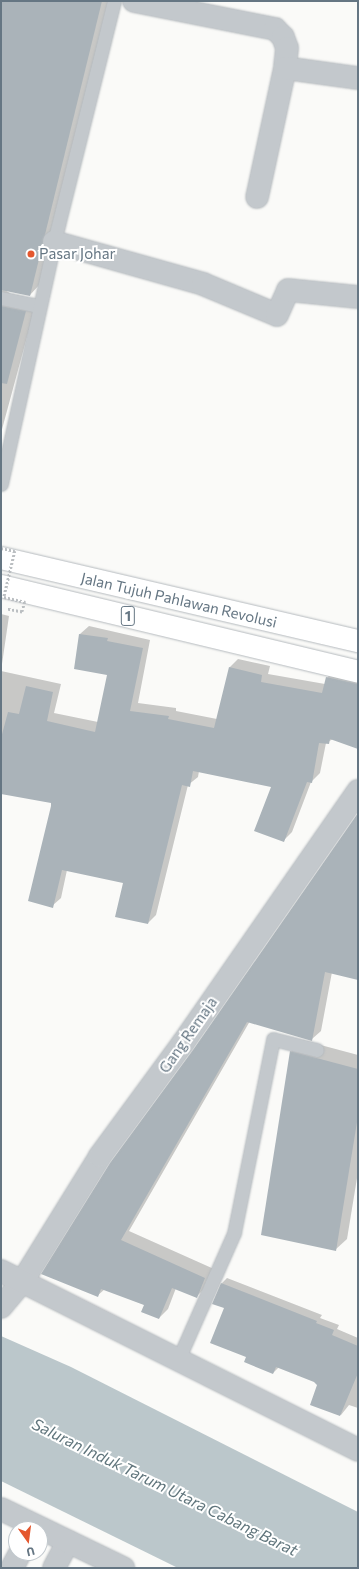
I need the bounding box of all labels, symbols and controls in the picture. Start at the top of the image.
place label: Pasar Johar [39,245,116,263]
marker: Pasar Johar [26,249,36,259]
street label: Jalan Tujuh Pahlawan Revolusi [79,569,279,631]
road number: 1 [120,604,136,628]
street label: Gang Remaja [155,994,221,1076]
water label: Saluran Induk Tarum Utara Cabang Barat [29,1414,301,1560]
north arrow [8,1521,48,1561]

